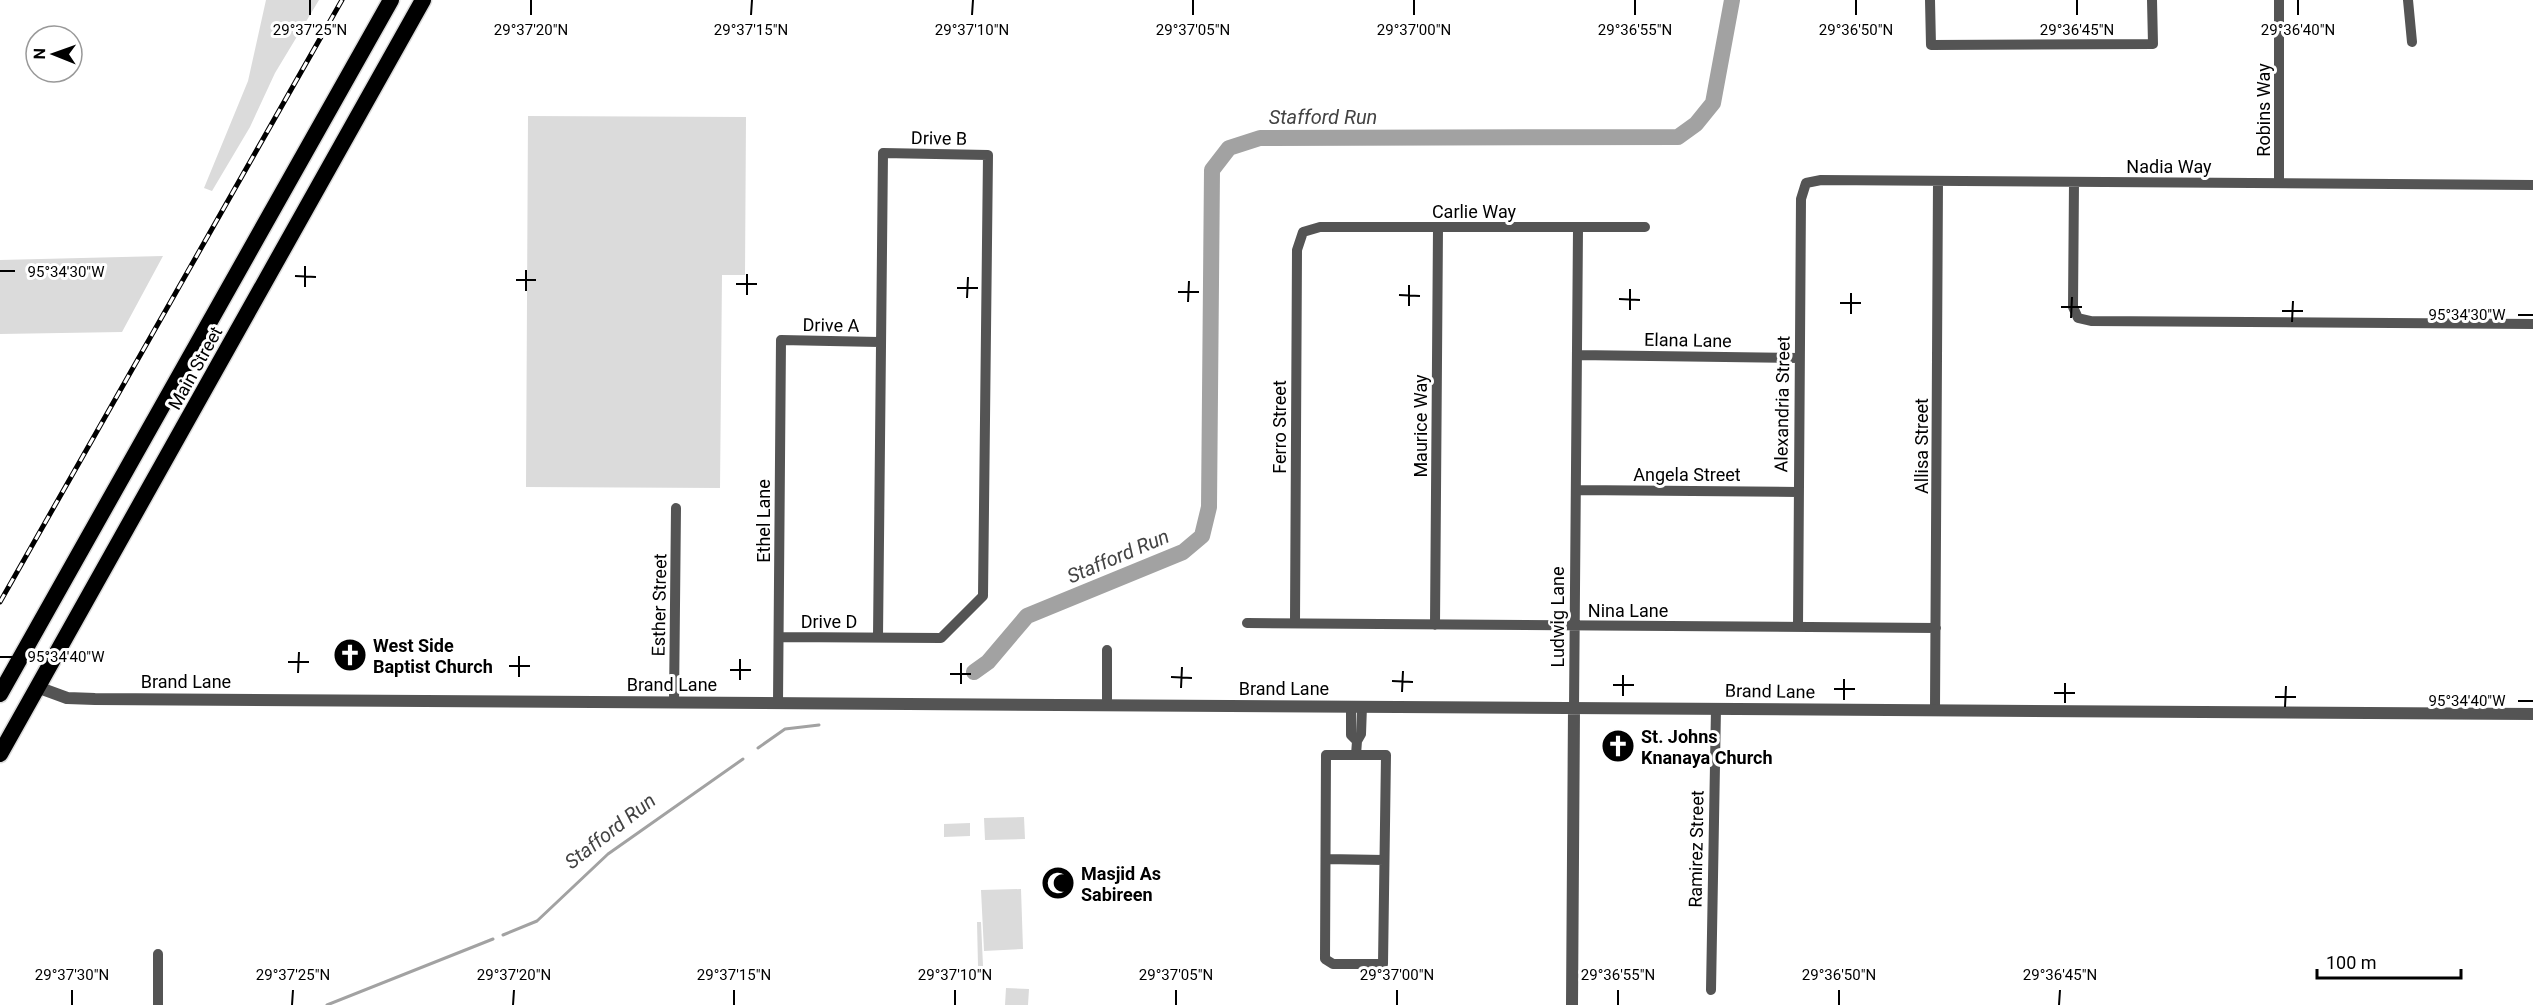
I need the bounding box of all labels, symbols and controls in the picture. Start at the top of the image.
text: 29°37'25"N [273,21,347,39]
text: 29°37'20"N [494,21,568,39]
text: 29°37'15"N [714,21,788,39]
text: 29°37'10"N [935,21,1009,39]
text: 29°37'05"N [1156,21,1230,39]
text: 29°37'00"N [1377,21,1451,39]
text: 29°36'55"N [1598,21,1672,39]
text: 29°36'50"N [1819,21,1893,39]
text: 29°36'45"N [2040,21,2114,39]
text: 29°36'40"N [2261,21,2335,39]
north arrow [24,24,84,84]
text: N [30,48,49,60]
street label: Robins Way [2253,63,2274,157]
water label: Stafford Run [1269,105,1377,129]
street label: Drive B [911,127,967,149]
street label: Nadia Way [2126,156,2212,177]
street label: Carlie Way [1432,201,1517,222]
text: 95°34'30"W [28,263,104,281]
text: 95°34'30"W [2429,306,2505,324]
street label: Drive A [802,314,860,336]
street label: Main Street [164,323,226,413]
street label: Elana Lane [1644,329,1732,351]
street label: Alexandria Street [1770,335,1794,473]
street label: Maurice Way [1410,374,1431,478]
street label: Ferro Street [1269,380,1290,474]
street label: Allisa Street [1911,398,1932,494]
street label: Angela Street [1633,464,1741,485]
street label: Ethel Lane [753,479,774,563]
water label: Stafford Run [1063,524,1173,588]
street label: Esther Street [648,553,670,657]
street label: Ludwig Lane [1547,567,1568,667]
street label: Nina Lane [1588,600,1668,621]
street label: Drive D [801,611,857,632]
place label: West Side Baptist Church [373,635,493,677]
church icon: West Side Baptist Church [332,637,368,673]
text: 95°34'40"W [28,648,104,666]
street label: Brand Lane [141,671,231,692]
street label: Brand Lane [627,674,717,695]
street label: Brand Lane [1239,678,1329,699]
street label: Brand Lane [1725,680,1815,702]
text: 95°34'40"W [2429,692,2505,710]
place label: St. Johns Knanaya Church [1641,726,1773,768]
church icon: St. Johns Knanaya Church [1600,728,1636,764]
water label: Stafford Run [560,788,660,874]
street label: Ramirez Street [1684,790,1708,908]
place label: Masjid As Sabireen [1081,863,1161,905]
mosque icon: Masjid As Sabireen [1040,865,1076,901]
scale bar [2317,942,2461,980]
text: 100 m [2326,952,2377,973]
text: 29°37'30"N [35,966,109,984]
text: 29°37'25"N [256,966,330,984]
text: 29°37'20"N [477,966,551,984]
text: 29°37'15"N [697,966,771,984]
text: 29°37'10"N [918,966,992,984]
text: 29°37'05"N [1139,966,1213,984]
text: 29°37'00"N [1360,966,1434,984]
text: 29°36'55"N [1581,966,1655,984]
text: 29°36'50"N [1802,966,1876,984]
text: 29°36'45"N [2023,966,2097,984]

